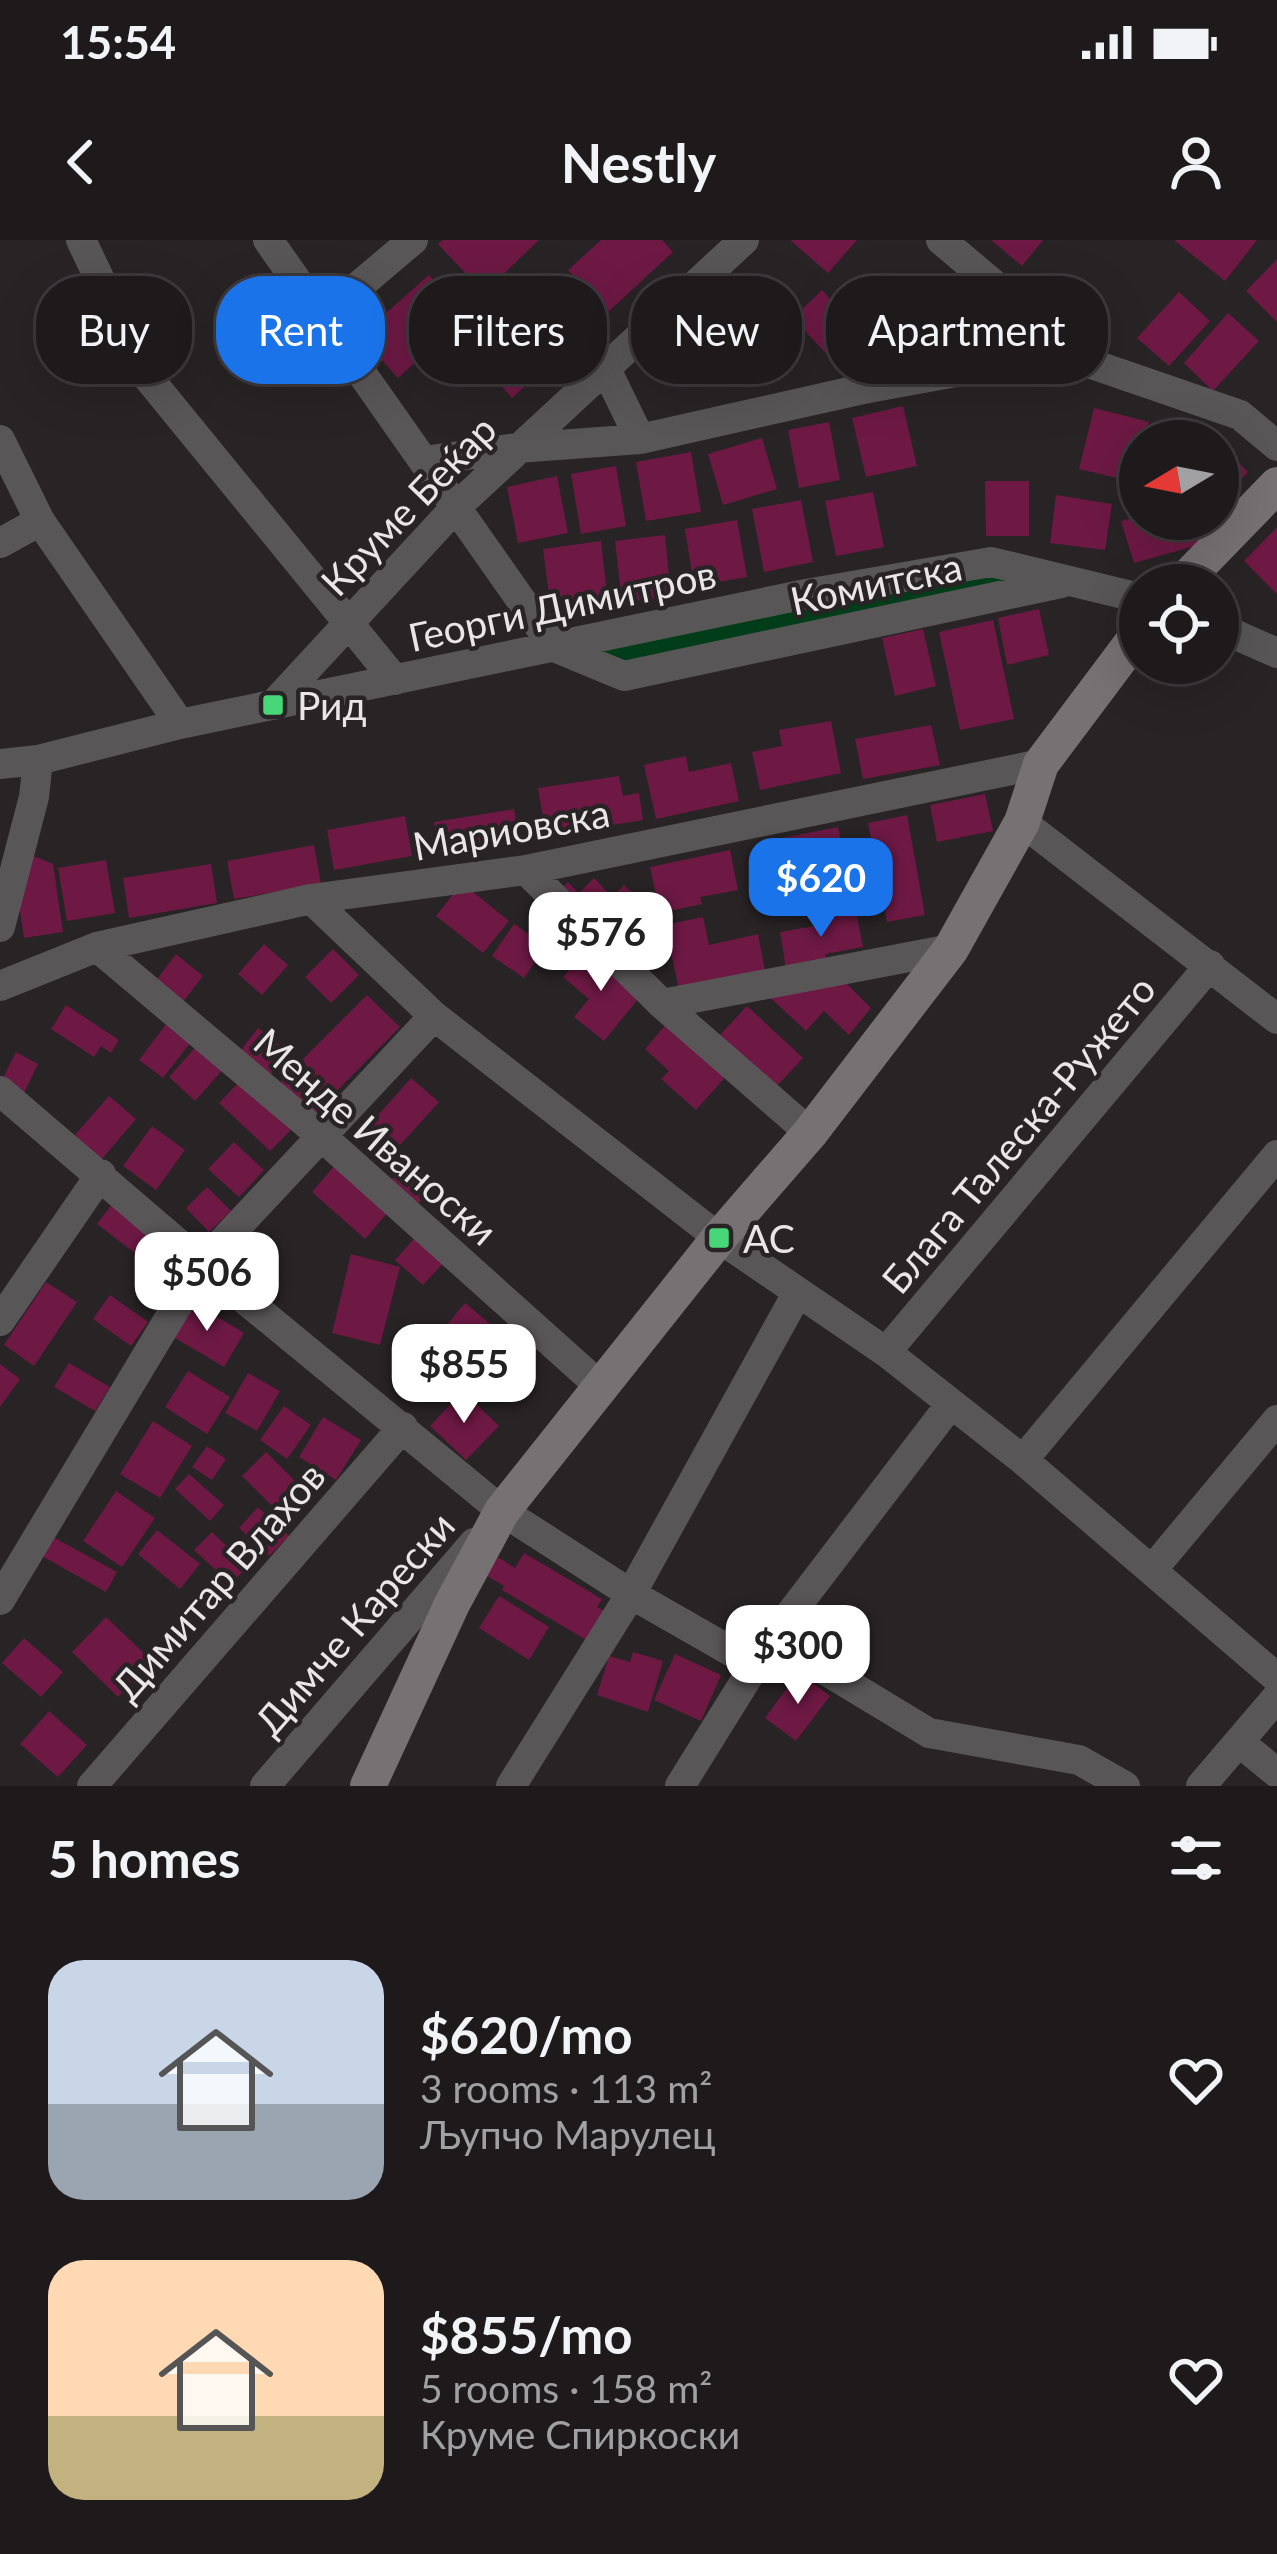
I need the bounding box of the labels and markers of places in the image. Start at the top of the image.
place label: Рид [297,682,367,728]
marker: Рид [260,692,286,718]
pin: $620 [750,838,892,940]
pin: $576 [530,892,672,994]
place label: АС [743,1215,795,1261]
marker: АС [706,1225,732,1251]
pin: $506 [136,1232,278,1334]
pin: $855 [393,1324,535,1426]
pin: $300 [727,1605,869,1707]

